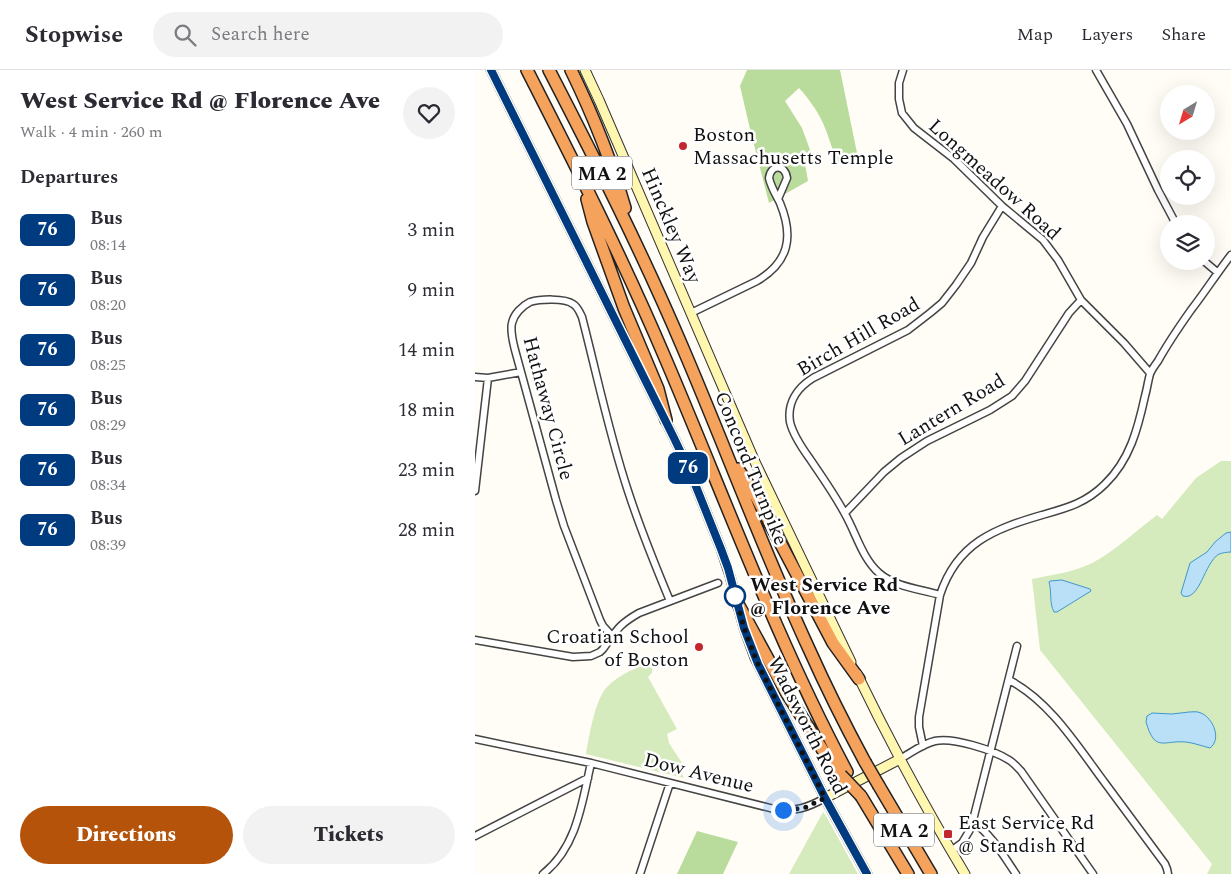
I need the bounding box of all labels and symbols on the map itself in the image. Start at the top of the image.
north arrow [1160,85,1215,140]
street label: Longmeadow Road [921,112,1067,248]
place label: Boston Massachusetts Temple [693,120,894,173]
marker: Boston Massachusetts Temple [677,140,689,152]
road number: MA 2 [572,156,632,190]
street label: Hinckley Way [633,163,710,289]
street label: Birch Hill Road [791,289,926,384]
street label: Hathaway Circle [514,333,582,483]
street label: Lantern Road [892,366,1011,454]
street label: Concord Turnpike [707,387,796,550]
line badge: 76 [665,452,711,484]
place label: West Service Rd @ Florence Ave [750,570,899,623]
marker: West Service Rd @ Florence Ave [724,585,746,607]
place label: Croatian School of Boston [546,622,689,675]
marker: Croatian School of Boston [693,641,705,653]
street label: Wadsworth Road [759,651,855,800]
street label: Dow Avenue [641,745,757,801]
your location [771,798,796,823]
place label: East Service Rd @ Standish Rd [958,808,1095,861]
road number: MA 2 [874,814,934,846]
marker: East Service Rd @ Standish Rd [942,828,954,840]

